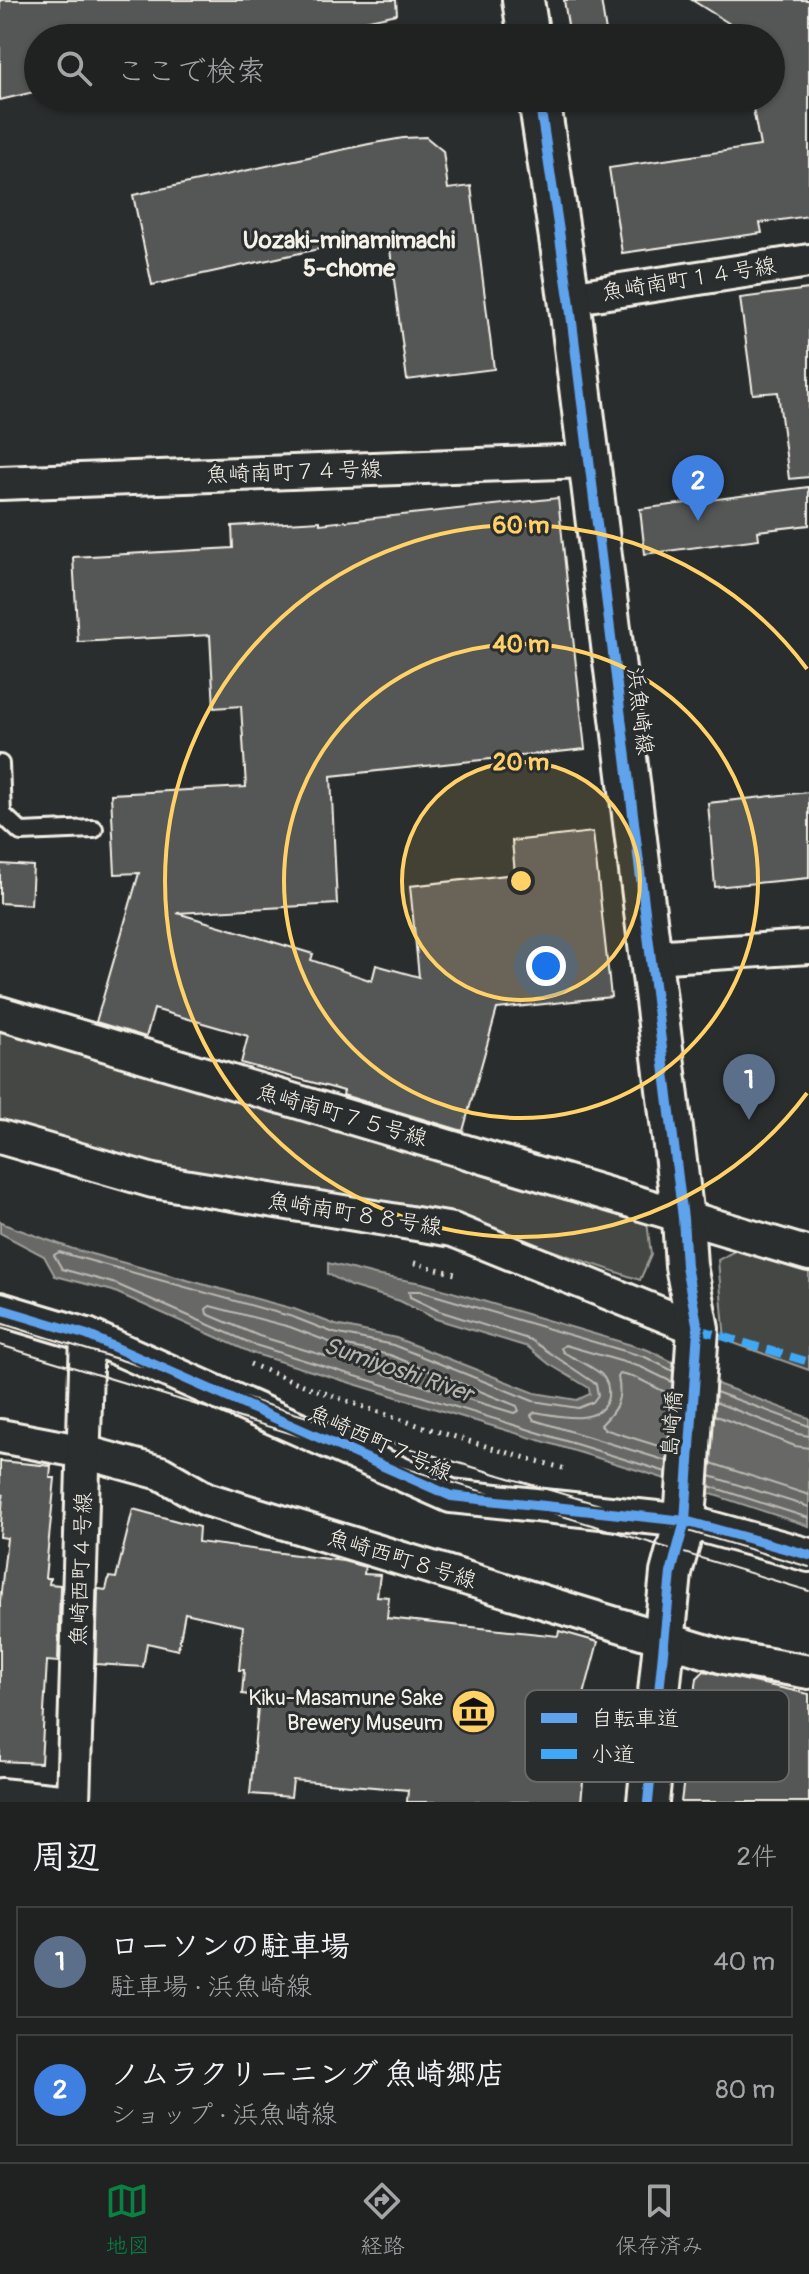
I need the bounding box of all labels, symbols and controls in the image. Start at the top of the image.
search box [24,24,785,112]
icon: search [52,46,96,90]
text: ここで検索 [116,53,266,90]
district label: Uozaki-minamimachi 5-chome [243,226,455,283]
street label: 魚崎南町１４号線 [600,251,778,307]
street label: 魚崎南町７４号線 [206,455,382,489]
pin: 2 [672,455,724,521]
text: 60 m [493,511,549,540]
text: 40 m [493,630,549,659]
street label: 浜魚崎線 [621,666,659,756]
text: 20 m [493,748,549,777]
centre of rings [507,867,535,895]
your location [526,946,566,986]
pin: 1 [723,1054,775,1120]
street label: 魚崎南町７５号線 [254,1077,430,1153]
street label: 魚崎南町８８号線 [266,1186,444,1242]
water label: Sumiyoshi River [320,1331,480,1410]
street label: 島崎橋 [656,1390,688,1458]
street label: 魚崎西町７号線 [304,1399,456,1487]
street label: 魚崎西町４号線 [64,1492,98,1646]
street label: 魚崎西町８号線 [324,1523,480,1595]
place label: Kiku-Masamune Sake Brewery Museum [248,1684,443,1737]
museum icon: Kiku-Masamune Sake Brewery Museum [450,1687,498,1735]
legend [525,1690,789,1782]
text: 自転車道 [591,1705,679,1733]
text: 小道 [591,1741,635,1769]
text: 周辺 [32,1836,100,1879]
text: 2件 [736,1841,777,1873]
text: ローソンの駐車場 [110,1928,350,1965]
text: 1 [55,1946,65,1978]
text: 40 m [713,1946,775,1978]
text: 駐車場 · 浜魚崎線 [110,1971,312,2003]
text: ノムラクリーニング 魚崎郷店 [110,2056,505,2093]
text: 2 [53,2074,67,2106]
text: 80 m [715,2074,775,2106]
text: ショップ · 浜魚崎線 [110,2099,337,2131]
tab: 地図 [105,2179,150,2260]
tab: 経路 [360,2179,405,2260]
tab: 保存済み [615,2179,704,2260]

